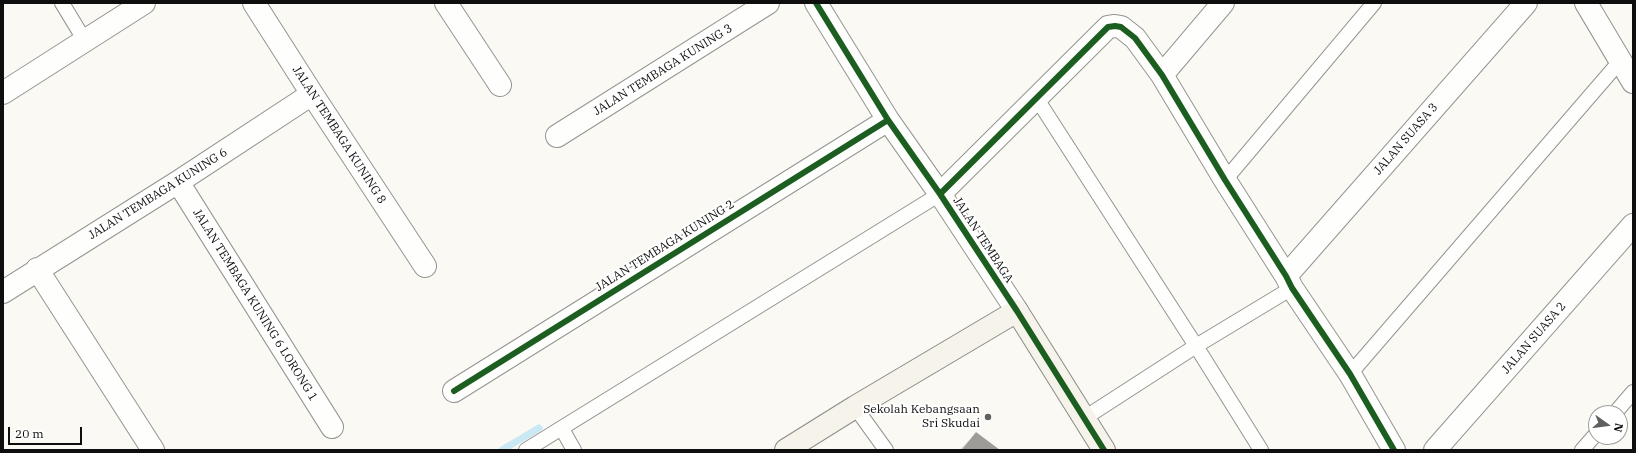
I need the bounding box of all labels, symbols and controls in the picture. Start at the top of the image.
street label: JALAN TEMBAGA KUNING 3 [591,21,735,119]
street label: JALAN TEMBAGA KUNING 8 [289,64,389,206]
street label: JALAN SUASA 3 [1371,100,1441,178]
street label: JALAN TEMBAGA KUNING 6 [86,145,230,243]
street label: JALAN TEMBAGA [950,194,1016,286]
street label: JALAN TEMBAGA KUNING 2 [593,197,737,295]
street label: JALAN TEMBAGA KUNING 6 LORONG 1 [190,206,320,404]
street label: JALAN SUASA 2 [1499,299,1569,377]
place label: Sekolah Kebangsaan Sri Skudai [863,403,980,431]
north arrow [1588,405,1628,445]
marker: Sekolah Kebangsaan Sri Skudai [983,412,993,422]
scale bar [10,419,84,445]
text: N [1611,422,1627,434]
text: 20 m [15,426,44,441]

